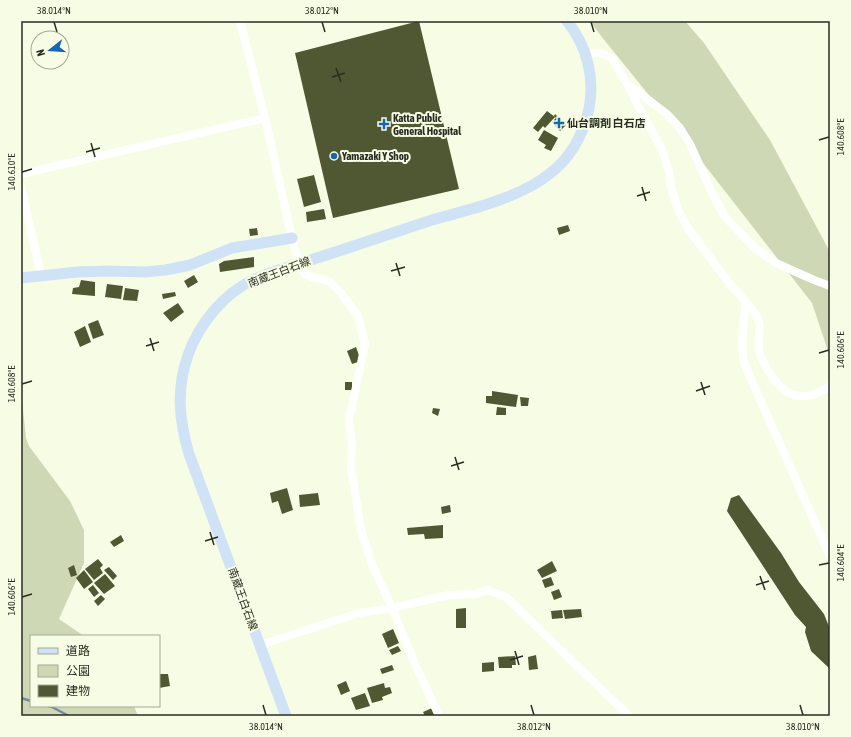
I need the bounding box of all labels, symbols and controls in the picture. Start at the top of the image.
text: 38.014°N [37,5,71,16]
text: 38.012°N [305,5,339,16]
text: 38.010°N [574,5,608,16]
north arrow [30,30,70,70]
text: N [34,48,47,58]
place label: Katta Public General Hospital [393,112,462,137]
place label: 仙台調剤 白石店 [567,117,646,129]
marker: Katta Public General Hospital [378,118,390,130]
marker: 仙台調剤 白石店 [554,118,564,128]
text: 140.608°E [835,118,846,156]
place label: Yamazaki Y Shop [341,150,409,162]
marker: Yamazaki Y Shop [329,151,339,161]
text: 140.610°E [6,153,17,191]
street label: 南蔵王白石線 [246,255,312,289]
text: 140.606°E [835,331,846,369]
text: 140.608°E [6,365,17,403]
text: 140.604°E [835,544,846,582]
street label: 南蔵王白石線 [226,566,260,632]
text: 140.606°E [6,578,17,616]
legend [30,635,160,707]
text: 道路 [66,644,90,658]
text: 公園 [66,664,90,678]
text: 建物 [66,684,90,698]
text: 38.014°N [249,721,283,732]
text: 38.012°N [517,721,551,732]
text: 38.010°N [786,721,820,732]

